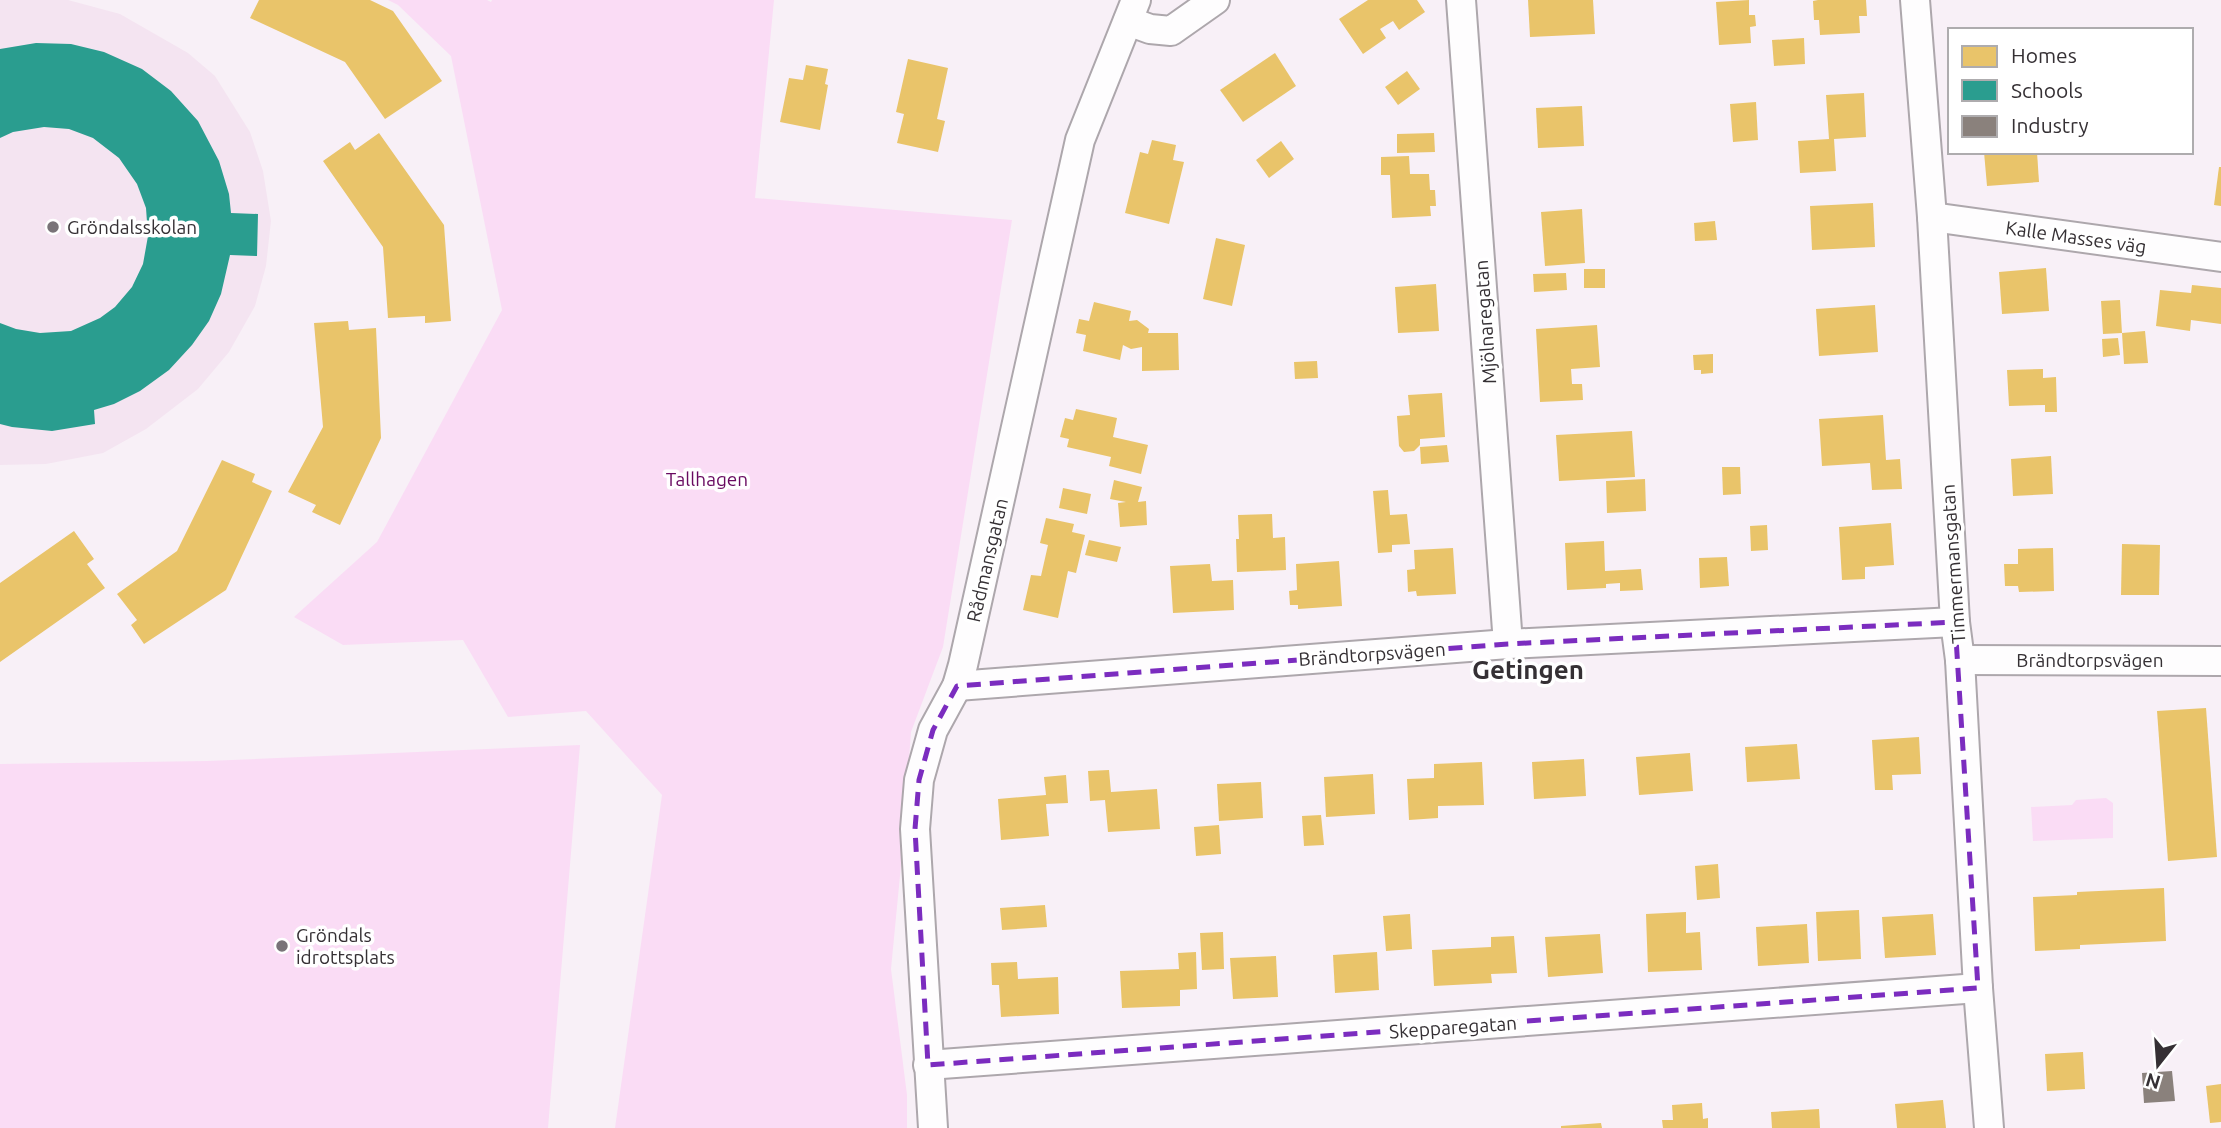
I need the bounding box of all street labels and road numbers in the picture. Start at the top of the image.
street label: Kalle Masses väg [2004,216,2148,258]
street label: Mjölnaregatan [1470,259,1500,385]
street label: Timmermansgatan [1936,483,1970,645]
street label: Rådmansgatan [962,496,1012,624]
street label: Brändtorpsvägen [1298,638,1446,670]
street label: Brändtorpsvägen [2016,649,2164,671]
street label: Skepparegatan [1388,1012,1518,1042]

